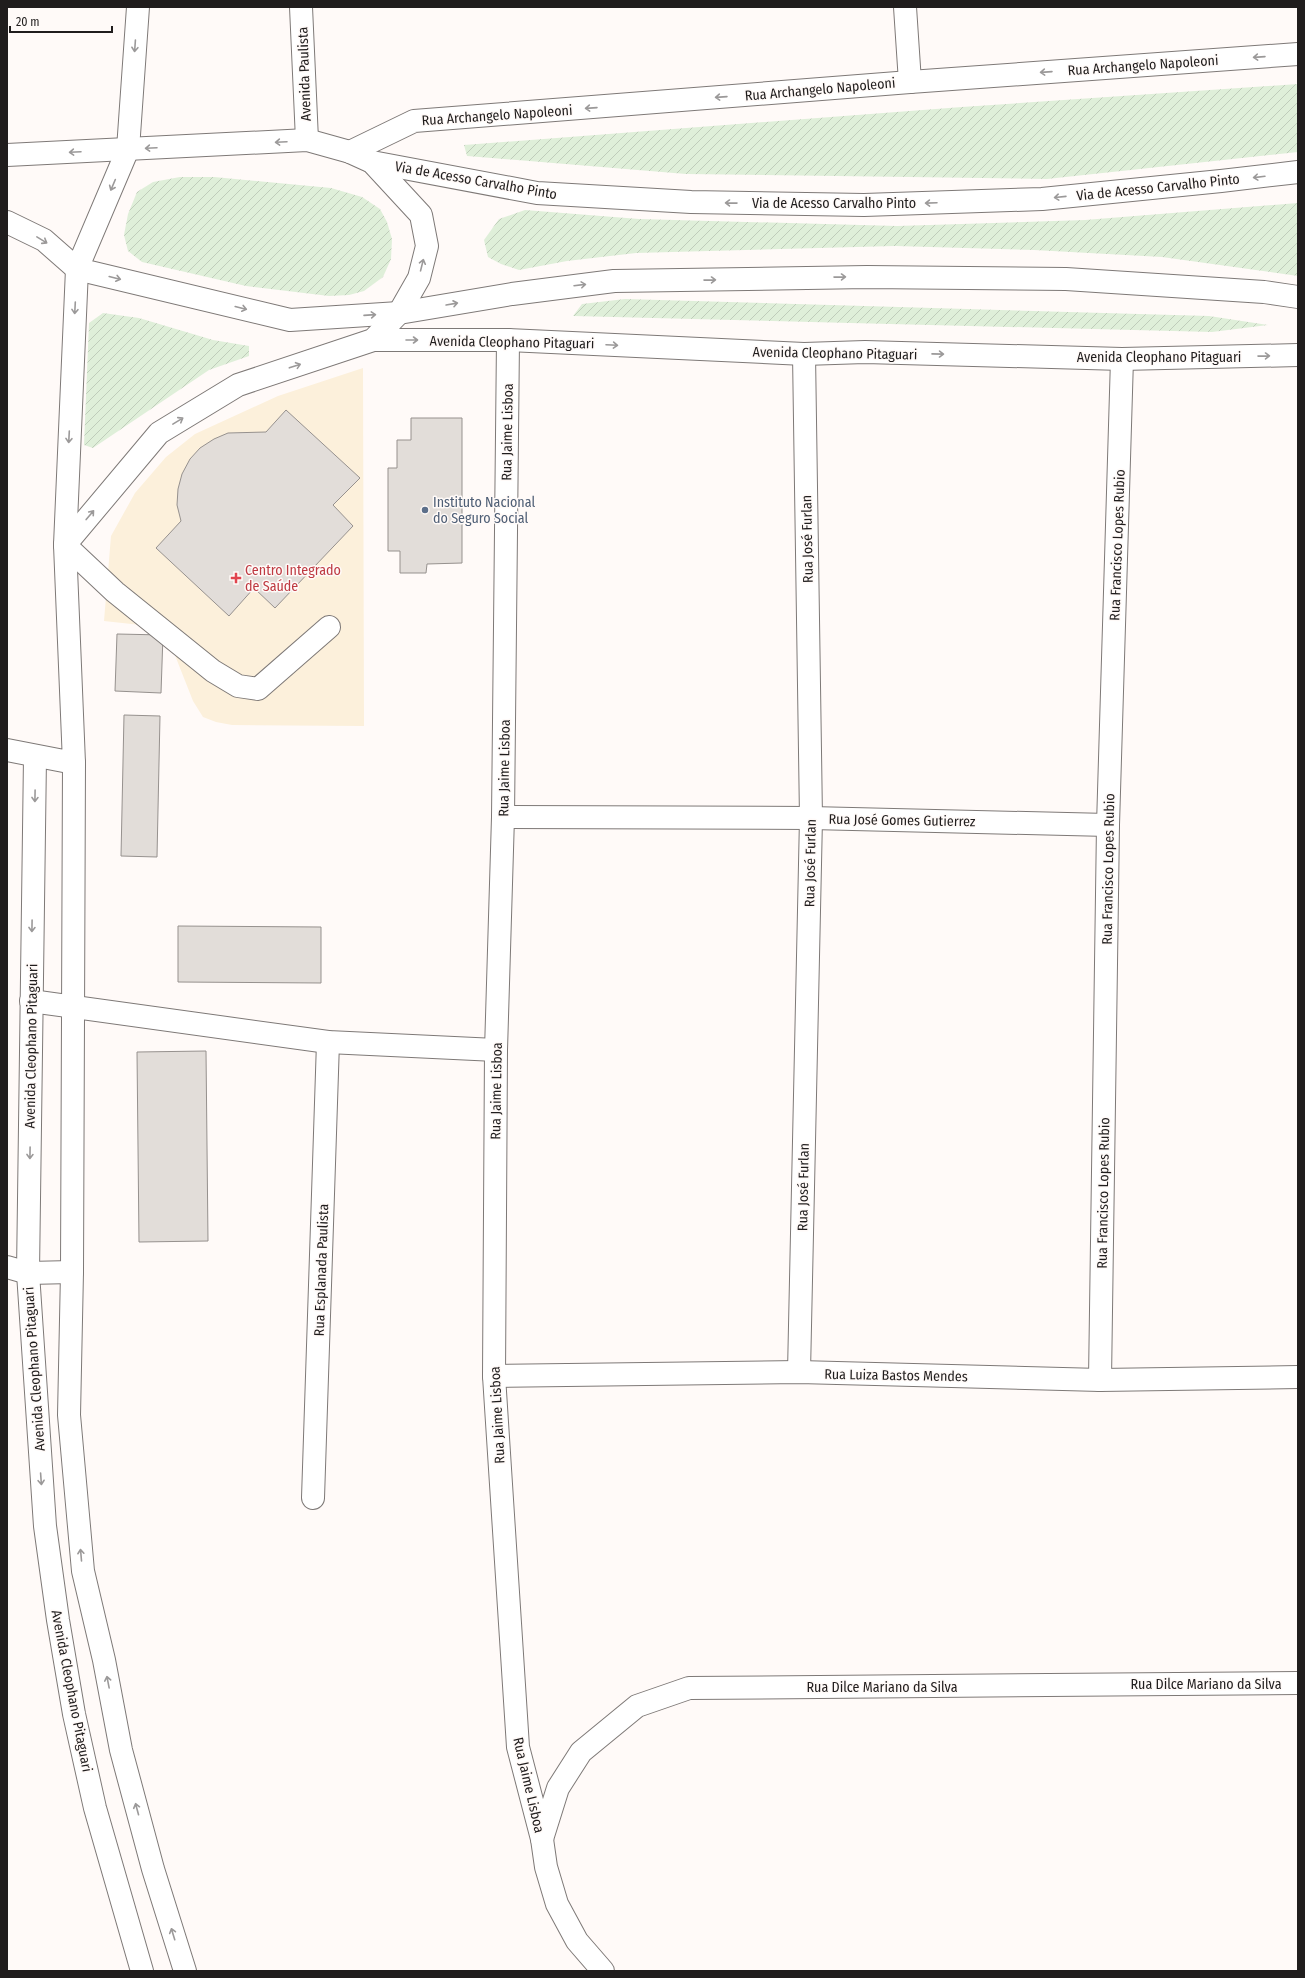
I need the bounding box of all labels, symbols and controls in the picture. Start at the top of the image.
scale bar [10,8,112,34]
text: 20 m [16,15,40,29]
street label: Avenida Paulista [294,26,315,121]
one-way arrow [132,39,139,52]
street label: Rua Archangelo Napoleoni [1067,52,1219,79]
one-way arrow [1253,53,1266,60]
one-way arrow [1040,69,1053,76]
street label: Rua Archangelo Napoleoni [744,74,896,105]
one-way arrow [715,94,728,101]
street label: Rua Archangelo Napoleoni [421,102,573,129]
one-way arrow [585,104,598,111]
one-way arrow [275,138,288,145]
one-way arrow [145,145,158,152]
one-way arrow [69,149,82,156]
street label: Via de Acesso Carvalho Pinto [394,158,558,203]
street label: Via de Acesso Carvalho Pinto [1076,170,1241,205]
one-way arrow [1253,173,1266,180]
one-way arrow [108,179,116,191]
one-way arrow [1054,193,1067,201]
street label: Via de Acesso Carvalho Pinto [752,195,916,212]
one-way arrow [725,199,738,206]
one-way arrow [925,199,938,206]
one-way arrow [36,236,47,244]
one-way arrow [419,259,427,272]
one-way arrow [833,273,846,281]
one-way arrow [108,274,121,282]
one-way arrow [703,276,716,283]
one-way arrow [573,282,586,289]
one-way arrow [445,300,458,308]
one-way arrow [71,301,79,314]
one-way arrow [234,305,247,312]
one-way arrow [363,311,376,318]
street label: Avenida Cleophano Pitaguari [430,333,594,352]
one-way arrow [405,336,418,344]
one-way arrow [605,341,618,348]
street label: Avenida Cleophano Pitaguari [753,344,917,363]
street label: Avenida Cleophano Pitaguari [1077,349,1241,366]
one-way arrow [931,350,944,358]
one-way arrow [1257,352,1270,360]
one-way arrow [288,362,301,369]
street label: Rua Jaime Lisboa [498,383,517,481]
one-way arrow [172,416,184,424]
one-way arrow [66,430,73,443]
street label: Rua Francisco Lopes Rubio [1106,469,1129,621]
place label: Instituto Nacional do Seguro Social [433,494,535,527]
street label: Rua José Furlan [798,495,817,583]
marker: Instituto Nacional do Seguro Social [420,505,430,515]
one-way arrow [85,509,94,520]
place label: Centro Integrado de Saúde [245,562,341,595]
marker: Centro Integrado de Saúde [230,572,242,584]
street label: Rua Jaime Lisboa [495,719,514,817]
one-way arrow [31,789,38,802]
street label: Rua Francisco Lopes Rubio [1099,793,1118,945]
street label: Rua José Gomes Gutierrez [828,811,976,830]
street label: Rua José Furlan [801,819,820,907]
one-way arrow [29,919,36,932]
street label: Avenida Cleophano Pitaguari [22,964,41,1128]
street label: Rua Jaime Lisboa [487,1042,506,1140]
street label: Rua Francisco Lopes Rubio [1094,1117,1113,1269]
street label: Rua José Furlan [794,1143,813,1231]
one-way arrow [26,1146,34,1159]
street label: Rua Esplanada Paulista [311,1203,332,1337]
street label: Avenida Cleophano Pitaguari [20,1286,49,1452]
street label: Rua Jaime Lisboa [486,1366,509,1464]
street label: Rua Luiza Bastos Mendes [824,1366,968,1385]
one-way arrow [38,1472,45,1485]
one-way arrow [78,1549,85,1562]
street label: Avenida Cleophano Pitaguari [47,1609,96,1774]
one-way arrow [104,1676,112,1689]
street label: Rua Dilce Mariano da Silva [1130,1676,1282,1693]
street label: Rua Dilce Mariano da Silva [806,1679,958,1696]
street label: Rua Jaime Lisboa [509,1736,548,1835]
one-way arrow [133,1803,140,1816]
one-way arrow [169,1927,176,1940]

